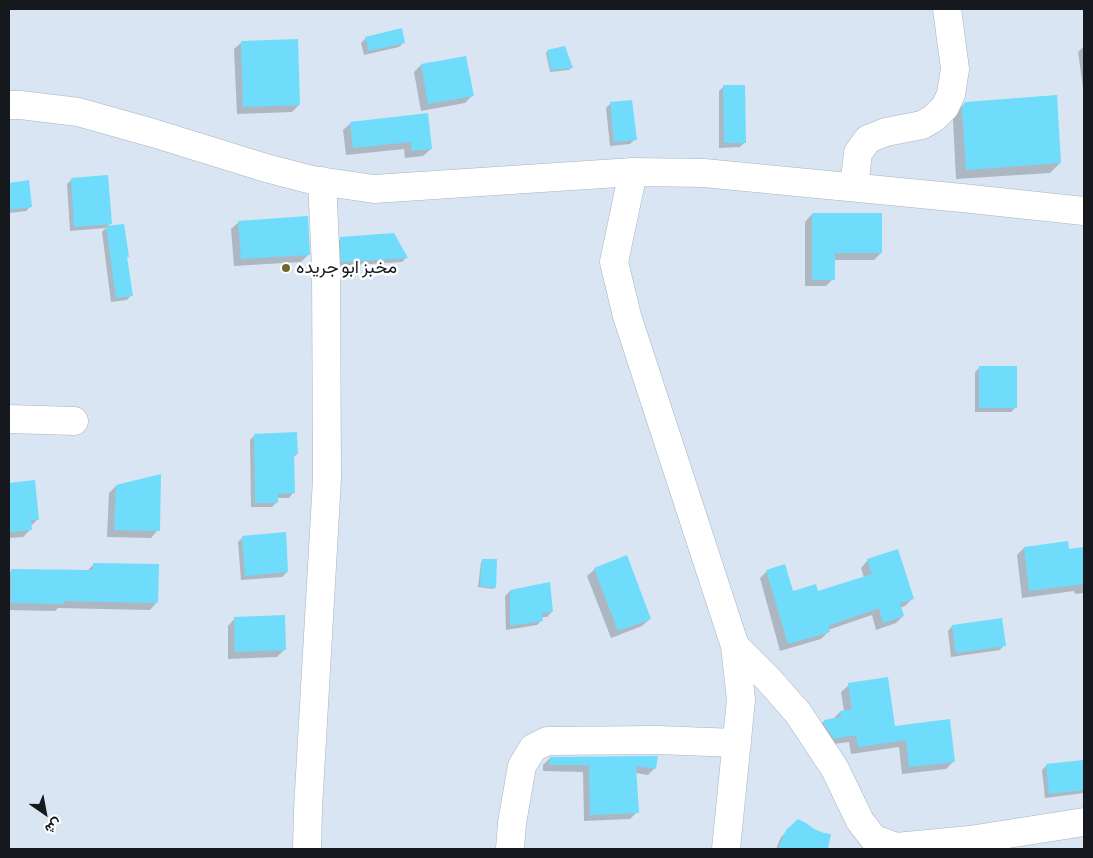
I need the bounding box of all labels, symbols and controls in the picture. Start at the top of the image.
place label: مخبز ابو جريده [296,257,397,279]
marker: مخبز ابو جريده [280,262,292,274]
north arrow [20,788,70,838]
text: ش [42,815,64,836]

